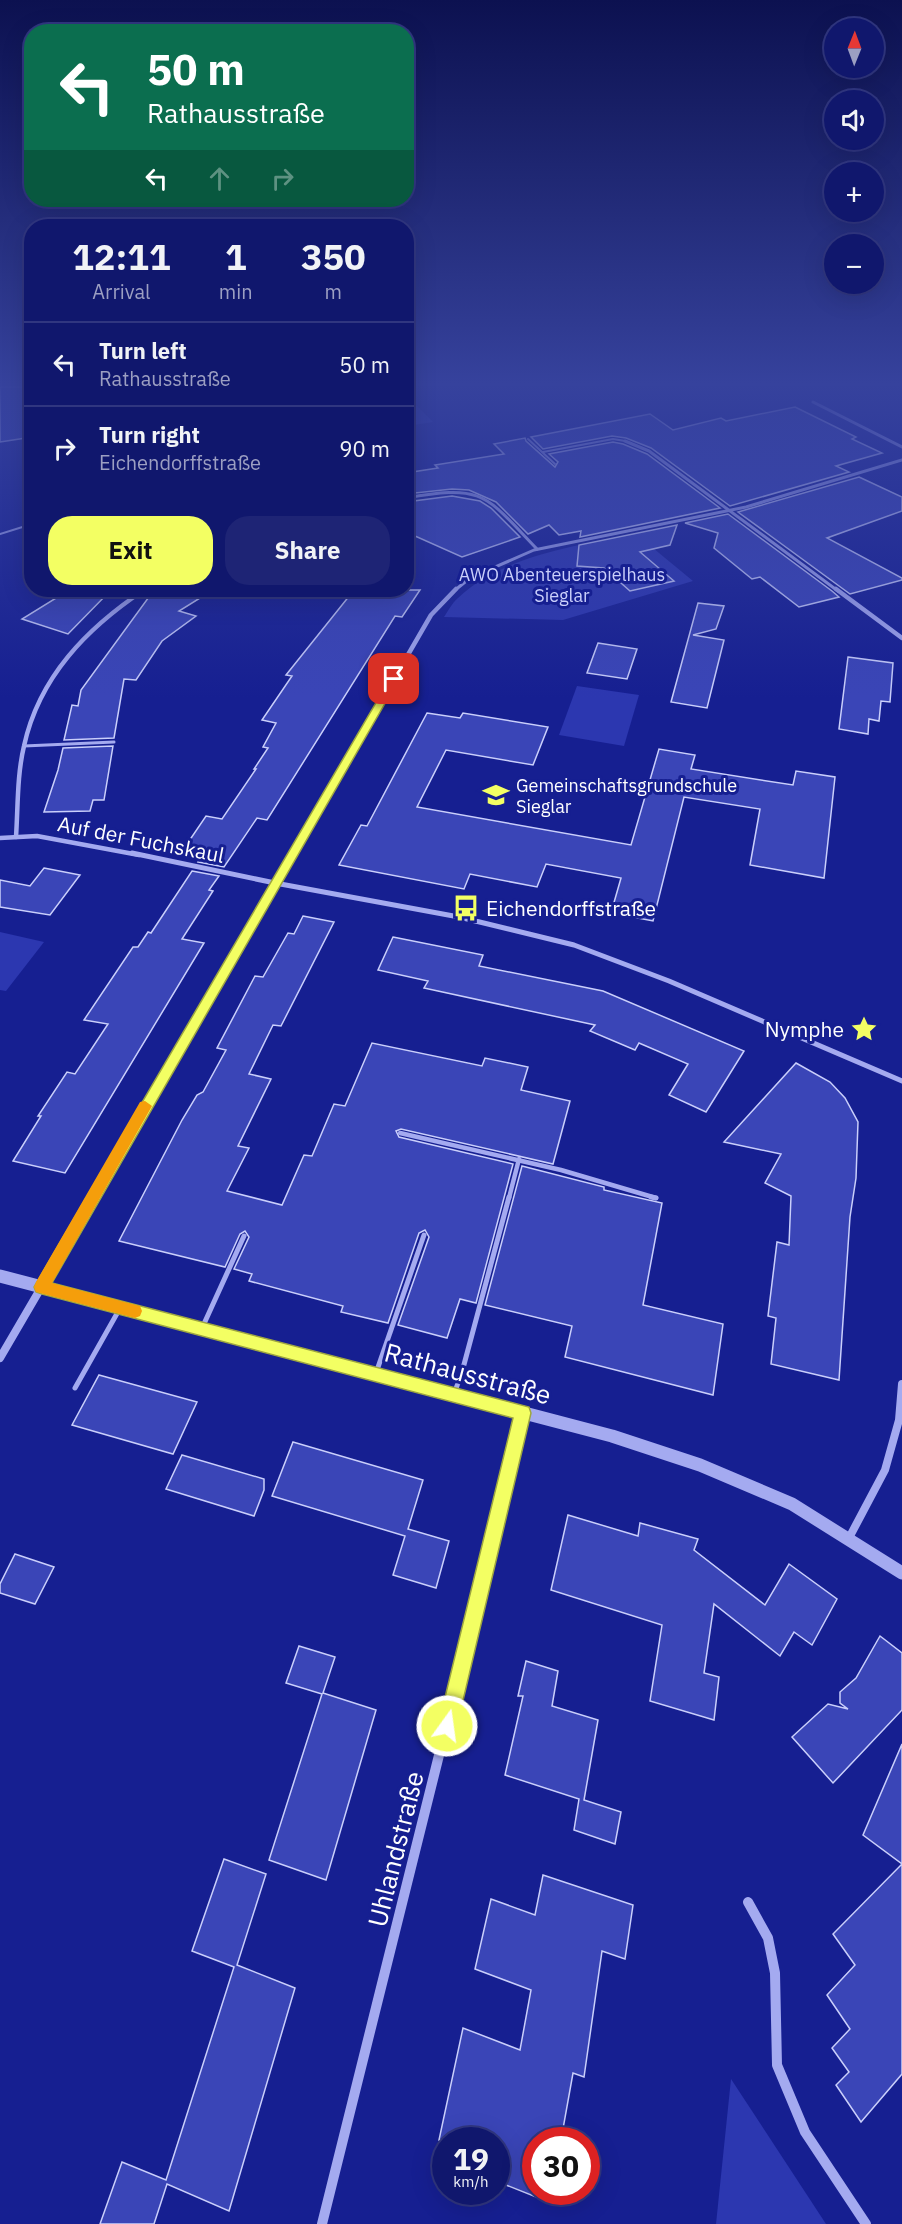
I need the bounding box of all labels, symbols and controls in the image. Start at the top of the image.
north arrow [824,18,884,78]
map controls [824,18,884,294]
text: 50 m [147,42,245,97]
icon: left [48,48,126,126]
button: sound [824,90,884,150]
text: Rathausstraße [147,95,325,130]
icon: left [140,162,173,195]
icon: ahead [203,162,236,195]
icon: right [266,162,299,195]
button: + [824,162,884,222]
text: 12:11 [72,233,171,280]
text: 1 [225,233,247,280]
text: 350 [301,233,366,280]
button: − [824,234,884,294]
text: Arrival [92,278,151,305]
text: min [219,278,253,305]
text: m [325,278,342,305]
text: Turn left [99,336,187,365]
icon: left [48,348,81,381]
text: 50 m [339,350,390,379]
text: Rathausstraße [99,365,231,392]
text: Turn right [99,420,200,449]
icon: right [48,432,81,465]
text: 90 m [339,434,390,463]
text: Eichendorffstraße [99,449,261,476]
button: Exit [48,516,213,585]
button: Share [225,516,390,585]
park label: AWO Abenteuerspielhaus Sieglar [459,563,665,607]
pin [368,653,419,704]
icon: arrive [377,662,410,695]
place label: Gemeinschaftsgrundschule Sieglar [516,774,737,818]
school or university icon: Gemeinschaftsgrundschule Sieglar [481,780,511,810]
street label: Auf der Fuchskaul [55,809,227,869]
bus stop icon: Eichendorffstraße [451,893,481,923]
place label: Eichendorffstraße [486,894,656,922]
place icon: Nymphe [849,1014,879,1044]
place label: Nymphe [765,1015,844,1043]
street label: Rathausstraße [381,1334,555,1412]
position arrow [415,1694,479,1758]
street label: Uhlandstraße [359,1768,431,1930]
speed limit sign: 30 [522,2127,600,2205]
text: 19 [453,2139,489,2178]
text: km/h [453,2172,489,2191]

